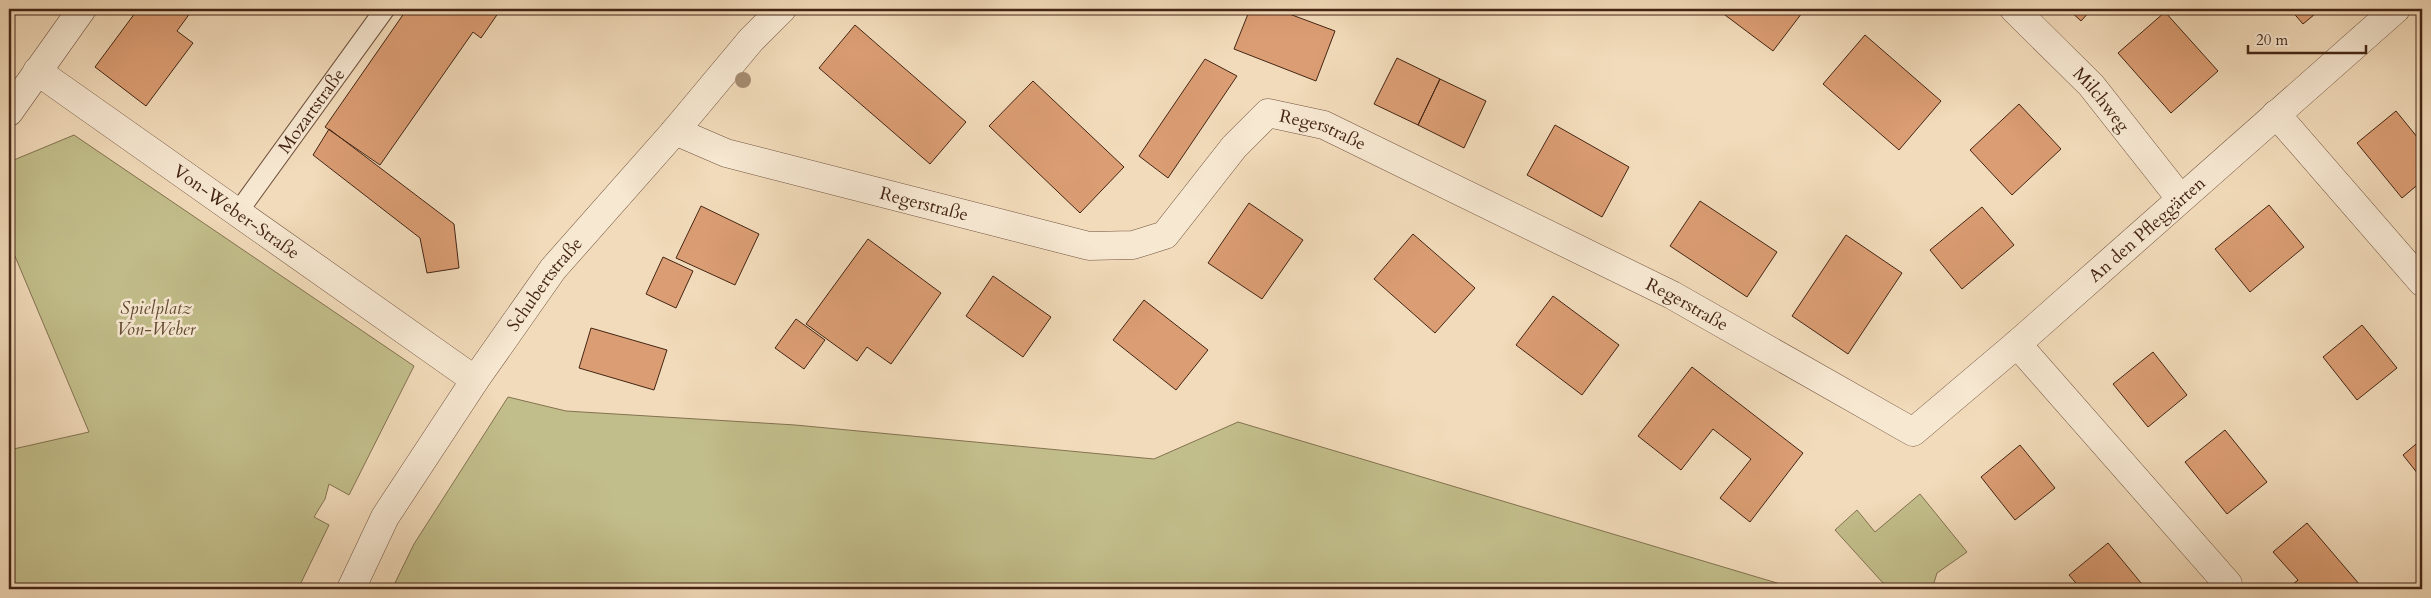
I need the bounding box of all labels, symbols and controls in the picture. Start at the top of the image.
scale bar [2248,22,2366,54]
text: 20 m [2256,30,2288,50]
street label: Milchweg [2067,61,2136,138]
street label: Mozartstraße [272,63,351,159]
street label: Regerstraße [1277,103,1370,156]
street label: Von-Weber-Straße [168,158,305,265]
street label: An den Pfleggärten [2083,170,2211,288]
street label: Regerstraße [877,180,971,227]
street label: Schubertstraße [501,232,588,336]
street label: Regerstraße [1642,272,1733,337]
park label: Spielplatz Von-Weber [116,296,197,342]

